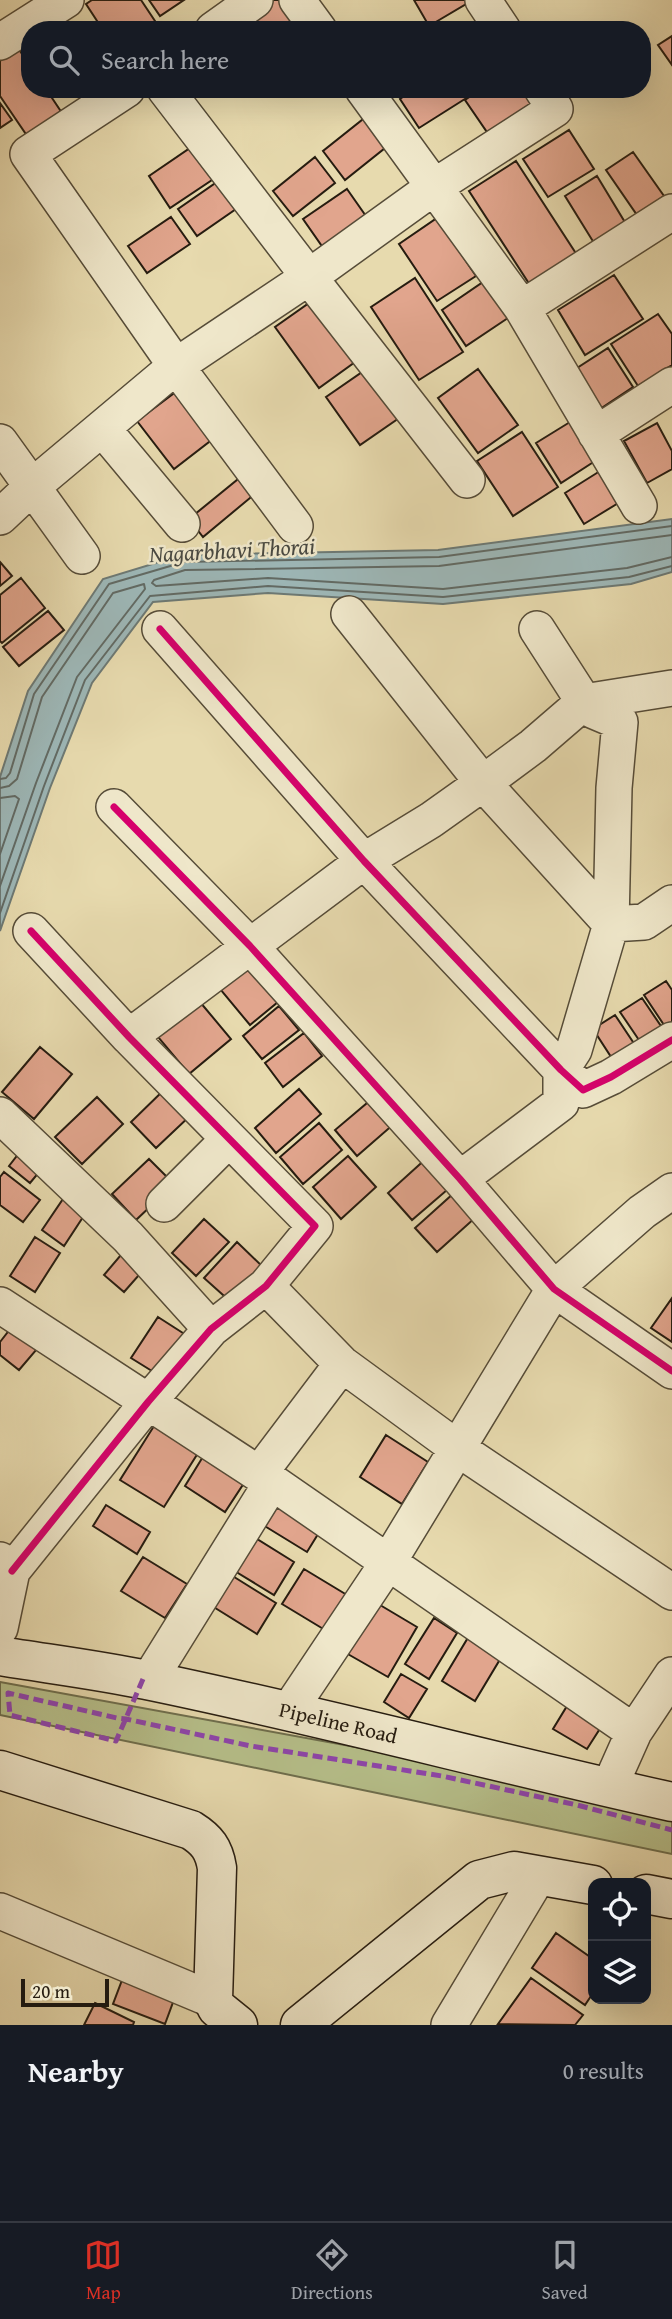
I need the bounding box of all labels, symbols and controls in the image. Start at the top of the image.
search box [21,21,651,98]
text: Search here [101,40,229,79]
icon: search [45,41,83,79]
water label: Nagarbhavi Thorai [147,529,316,570]
street label: Pipeline Road [276,1694,401,1752]
map controls [588,1878,651,2004]
button: locate [588,1878,651,1941]
button: layers [588,1941,651,2004]
scale bar [21,1976,108,2008]
text: 20 m [32,1977,70,2005]
text: Nearby [28,2049,124,2093]
text: 0 results [563,2054,644,2087]
tab: Map [84,2236,122,2306]
tab: Directions [291,2236,373,2306]
tab: Saved [542,2236,588,2306]

